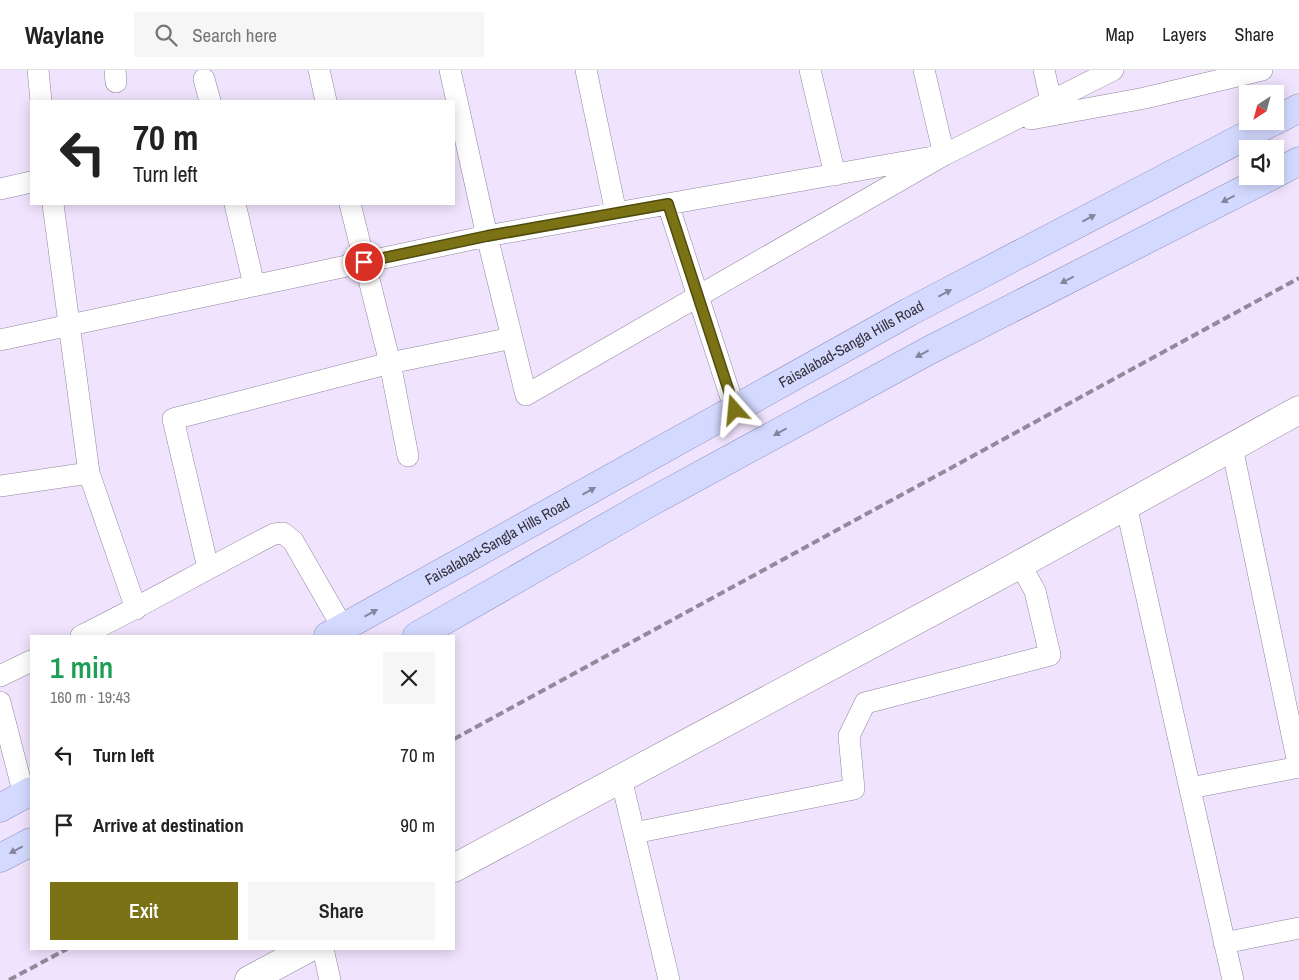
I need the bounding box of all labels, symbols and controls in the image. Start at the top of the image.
search box [134,12,484,57]
text: Waylane [25,19,104,51]
icon: search [152,21,180,49]
text: Search here [192,22,277,48]
text: Map [1106,22,1134,47]
text: Layers [1162,22,1207,47]
text: Share [1235,22,1274,47]
north arrow [1239,85,1284,130]
map controls [1239,85,1284,185]
text: 70 m [133,114,198,161]
icon: left [50,120,115,185]
button: sound [1239,140,1284,185]
text: Turn left [133,159,198,189]
one-way arrow [1221,195,1235,203]
one-way arrow [1082,214,1096,222]
pin [343,241,385,283]
icon: arrive [350,248,378,276]
one-way arrow [1060,276,1074,284]
one-way arrow [938,289,952,297]
street label: Faisalabad-Sangla Hills Road [775,295,927,393]
one-way arrow [916,349,929,358]
position arrow [708,383,760,435]
one-way arrow [773,427,786,436]
one-way arrow [582,487,596,495]
street label: Faisalabad-Sangla Hills Road [421,492,573,590]
one-way arrow [363,609,378,617]
text: 1 min [50,647,113,687]
button: close [383,652,435,704]
text: 160 m · 19:43 [50,686,130,708]
icon: left [50,741,78,769]
text: Turn left [93,742,154,768]
text: 70 m [400,742,435,768]
icon: arrive [50,811,78,839]
text: Arrive at destination [93,812,244,838]
text: 90 m [400,812,435,838]
one-way arrow [8,846,23,854]
button: Exit [50,882,238,940]
button: Share [248,882,435,940]

